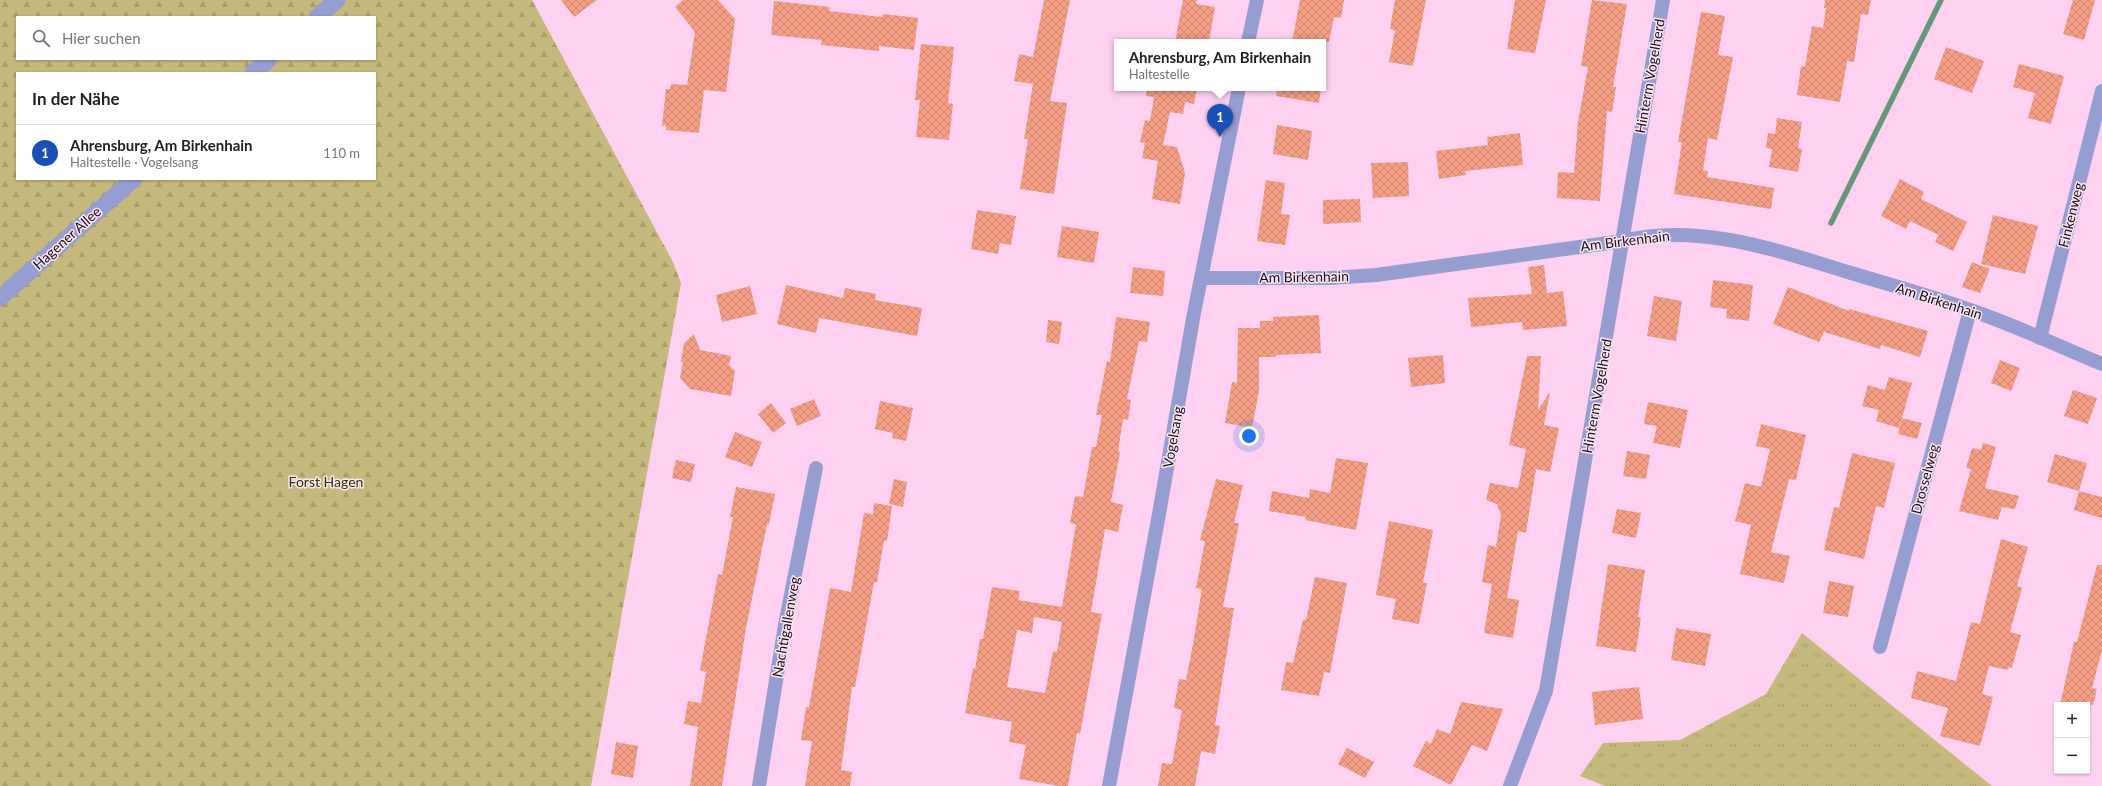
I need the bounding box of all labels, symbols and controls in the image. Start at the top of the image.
search box [16,16,376,60]
street label: Hinterm Vogelherd [1631,17,1668,134]
icon: search [30,27,52,49]
text: Hier suchen [62,29,141,47]
popup [1114,39,1326,91]
text: Ahrensburg, Am Birkenhain [1129,48,1311,66]
text: Haltestelle [1129,66,1190,82]
text: In der Nähe [32,88,120,109]
pin: 1 [1207,104,1233,137]
text: Ahrensburg, Am Birkenhain [70,136,253,154]
text: 1 [41,145,49,161]
text: 110 m [323,145,360,161]
text: Haltestelle · Vogelsang [70,154,198,170]
street label: Finkenweg [2054,181,2087,249]
street label: Hagener Allee [29,203,104,273]
street label: Am Birkenhain [1579,227,1671,254]
street label: Am Birkenhain [1259,267,1349,286]
street label: Am Birkenhain [1894,279,1984,322]
street label: Hinterm Vogelherd [1578,337,1615,454]
street label: Vogelsang [1159,405,1186,469]
your location [1239,426,1259,446]
street label: Drosselweg [1907,442,1942,516]
park label: Forst Hagen [289,473,363,490]
street label: Nachtigallenweg [768,575,803,679]
map controls [2054,702,2090,774]
button: + [2054,702,2090,738]
button: − [2054,738,2090,774]

